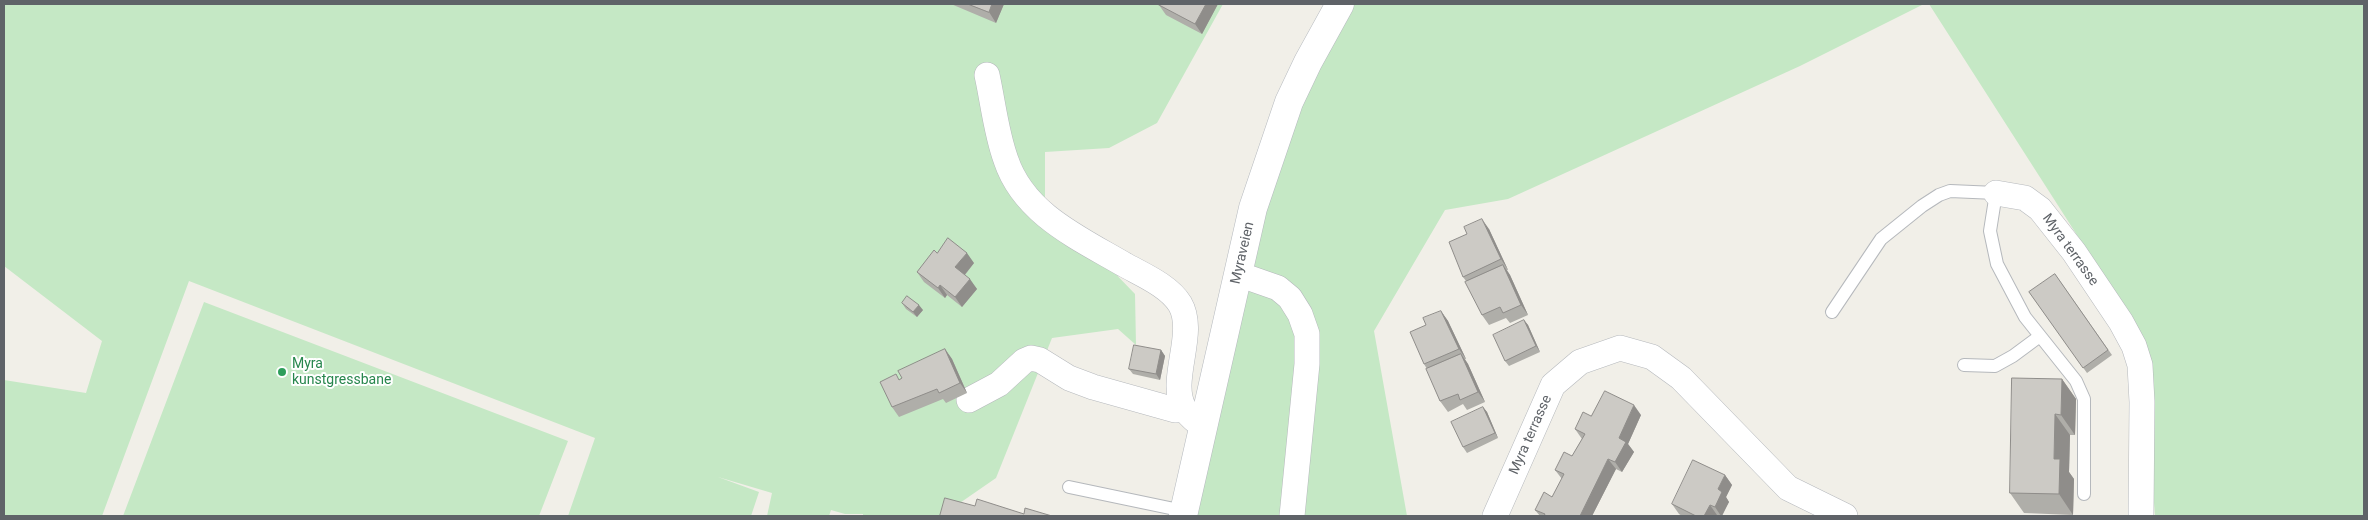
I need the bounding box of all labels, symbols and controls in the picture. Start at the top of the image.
street label: Myra terrasse [2038,211,2102,289]
street label: Myraveien [1228,220,1258,286]
place label: Myra kunstgressbane [292,356,391,388]
marker: Myra kunstgressbane [276,366,288,378]
street label: Myra terrasse [1506,393,1556,477]

